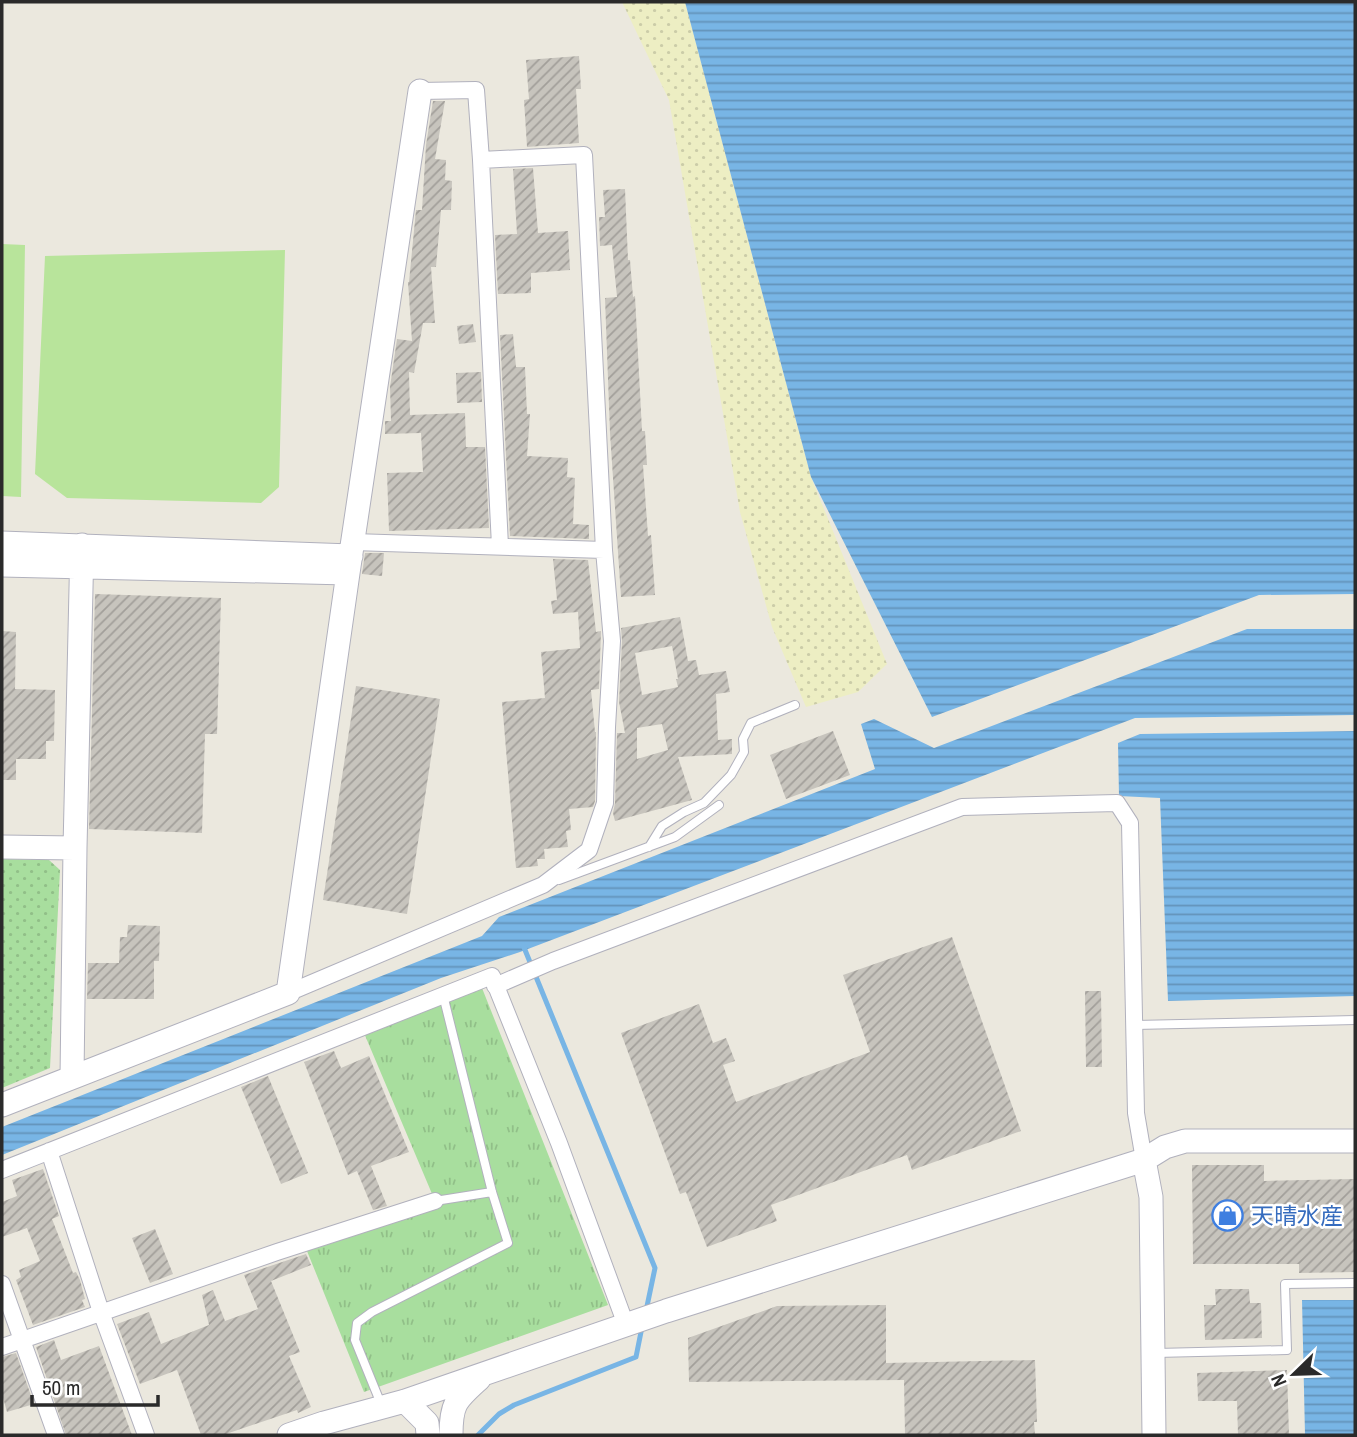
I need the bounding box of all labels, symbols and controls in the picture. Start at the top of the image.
shop icon: 天晴水産 [1211,1198,1245,1232]
place label: 天晴水産 [1251,1200,1343,1231]
north arrow [1259,1339,1329,1409]
scale bar [32,1364,158,1408]
text: N [1264,1370,1293,1391]
text: 50 m [42,1373,80,1402]

